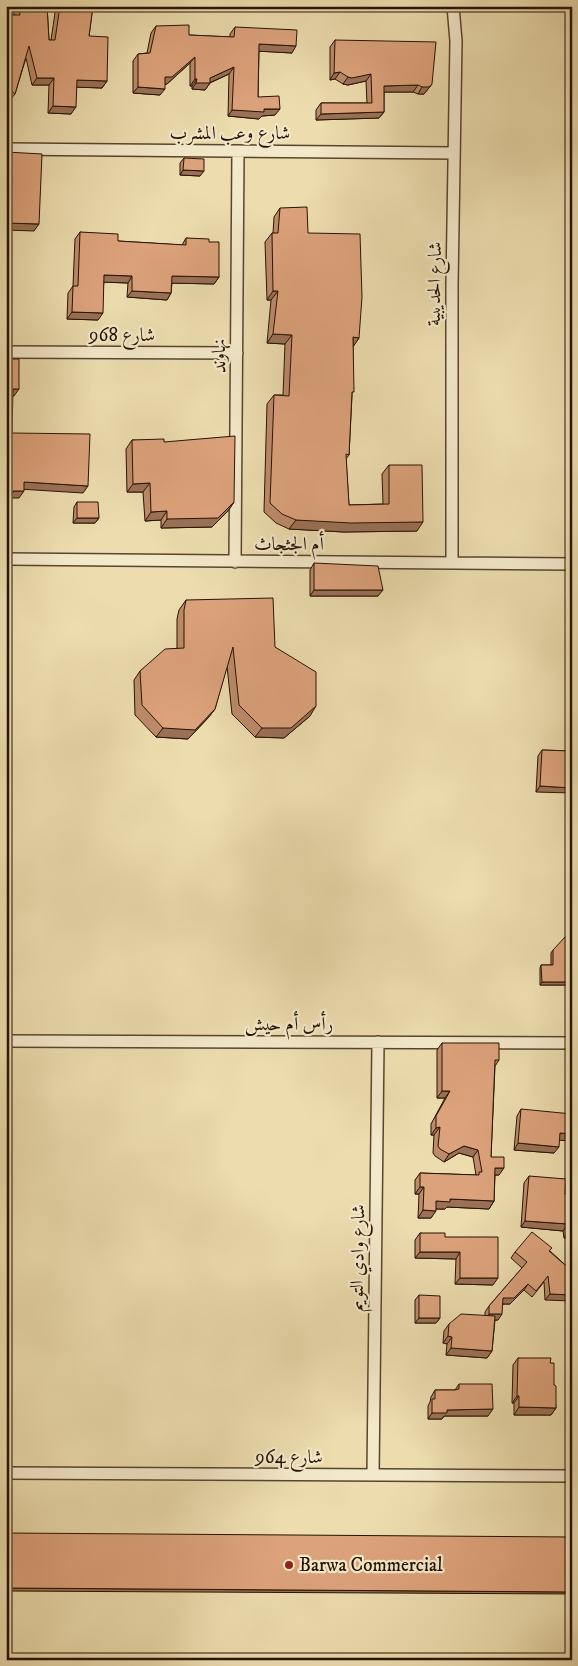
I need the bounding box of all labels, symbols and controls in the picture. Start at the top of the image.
street label: شارع وعب المشرب [170,122,290,148]
street label: شارع الحديبية [423,242,450,327]
street label: شارع 968 [88,324,155,350]
street label: نهاوند [208,339,231,373]
street label: أم الجثجاث [254,531,325,560]
street label: رأس أم حيش [245,1011,333,1040]
street label: شارع وادي التويم [346,1204,374,1312]
street label: شارع 964 [254,1446,323,1472]
place label: Barwa Commercial [299,1554,443,1577]
marker: Barwa Commercial [283,1559,295,1571]

